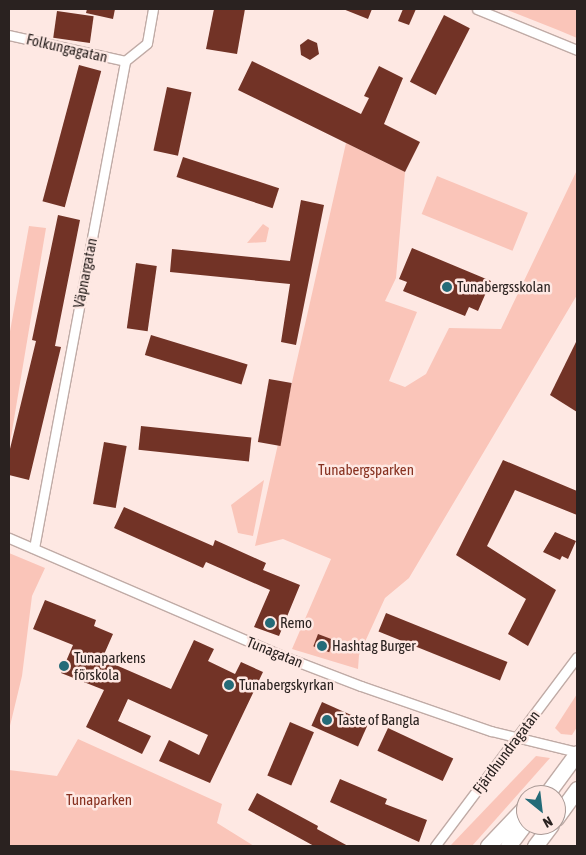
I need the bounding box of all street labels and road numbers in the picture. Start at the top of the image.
street label: Folkungagatan [25,30,109,66]
street label: Väpnargatan [69,236,101,310]
street label: Tunagatan [244,633,306,671]
street label: Fjärdhundragatan [469,707,543,797]

